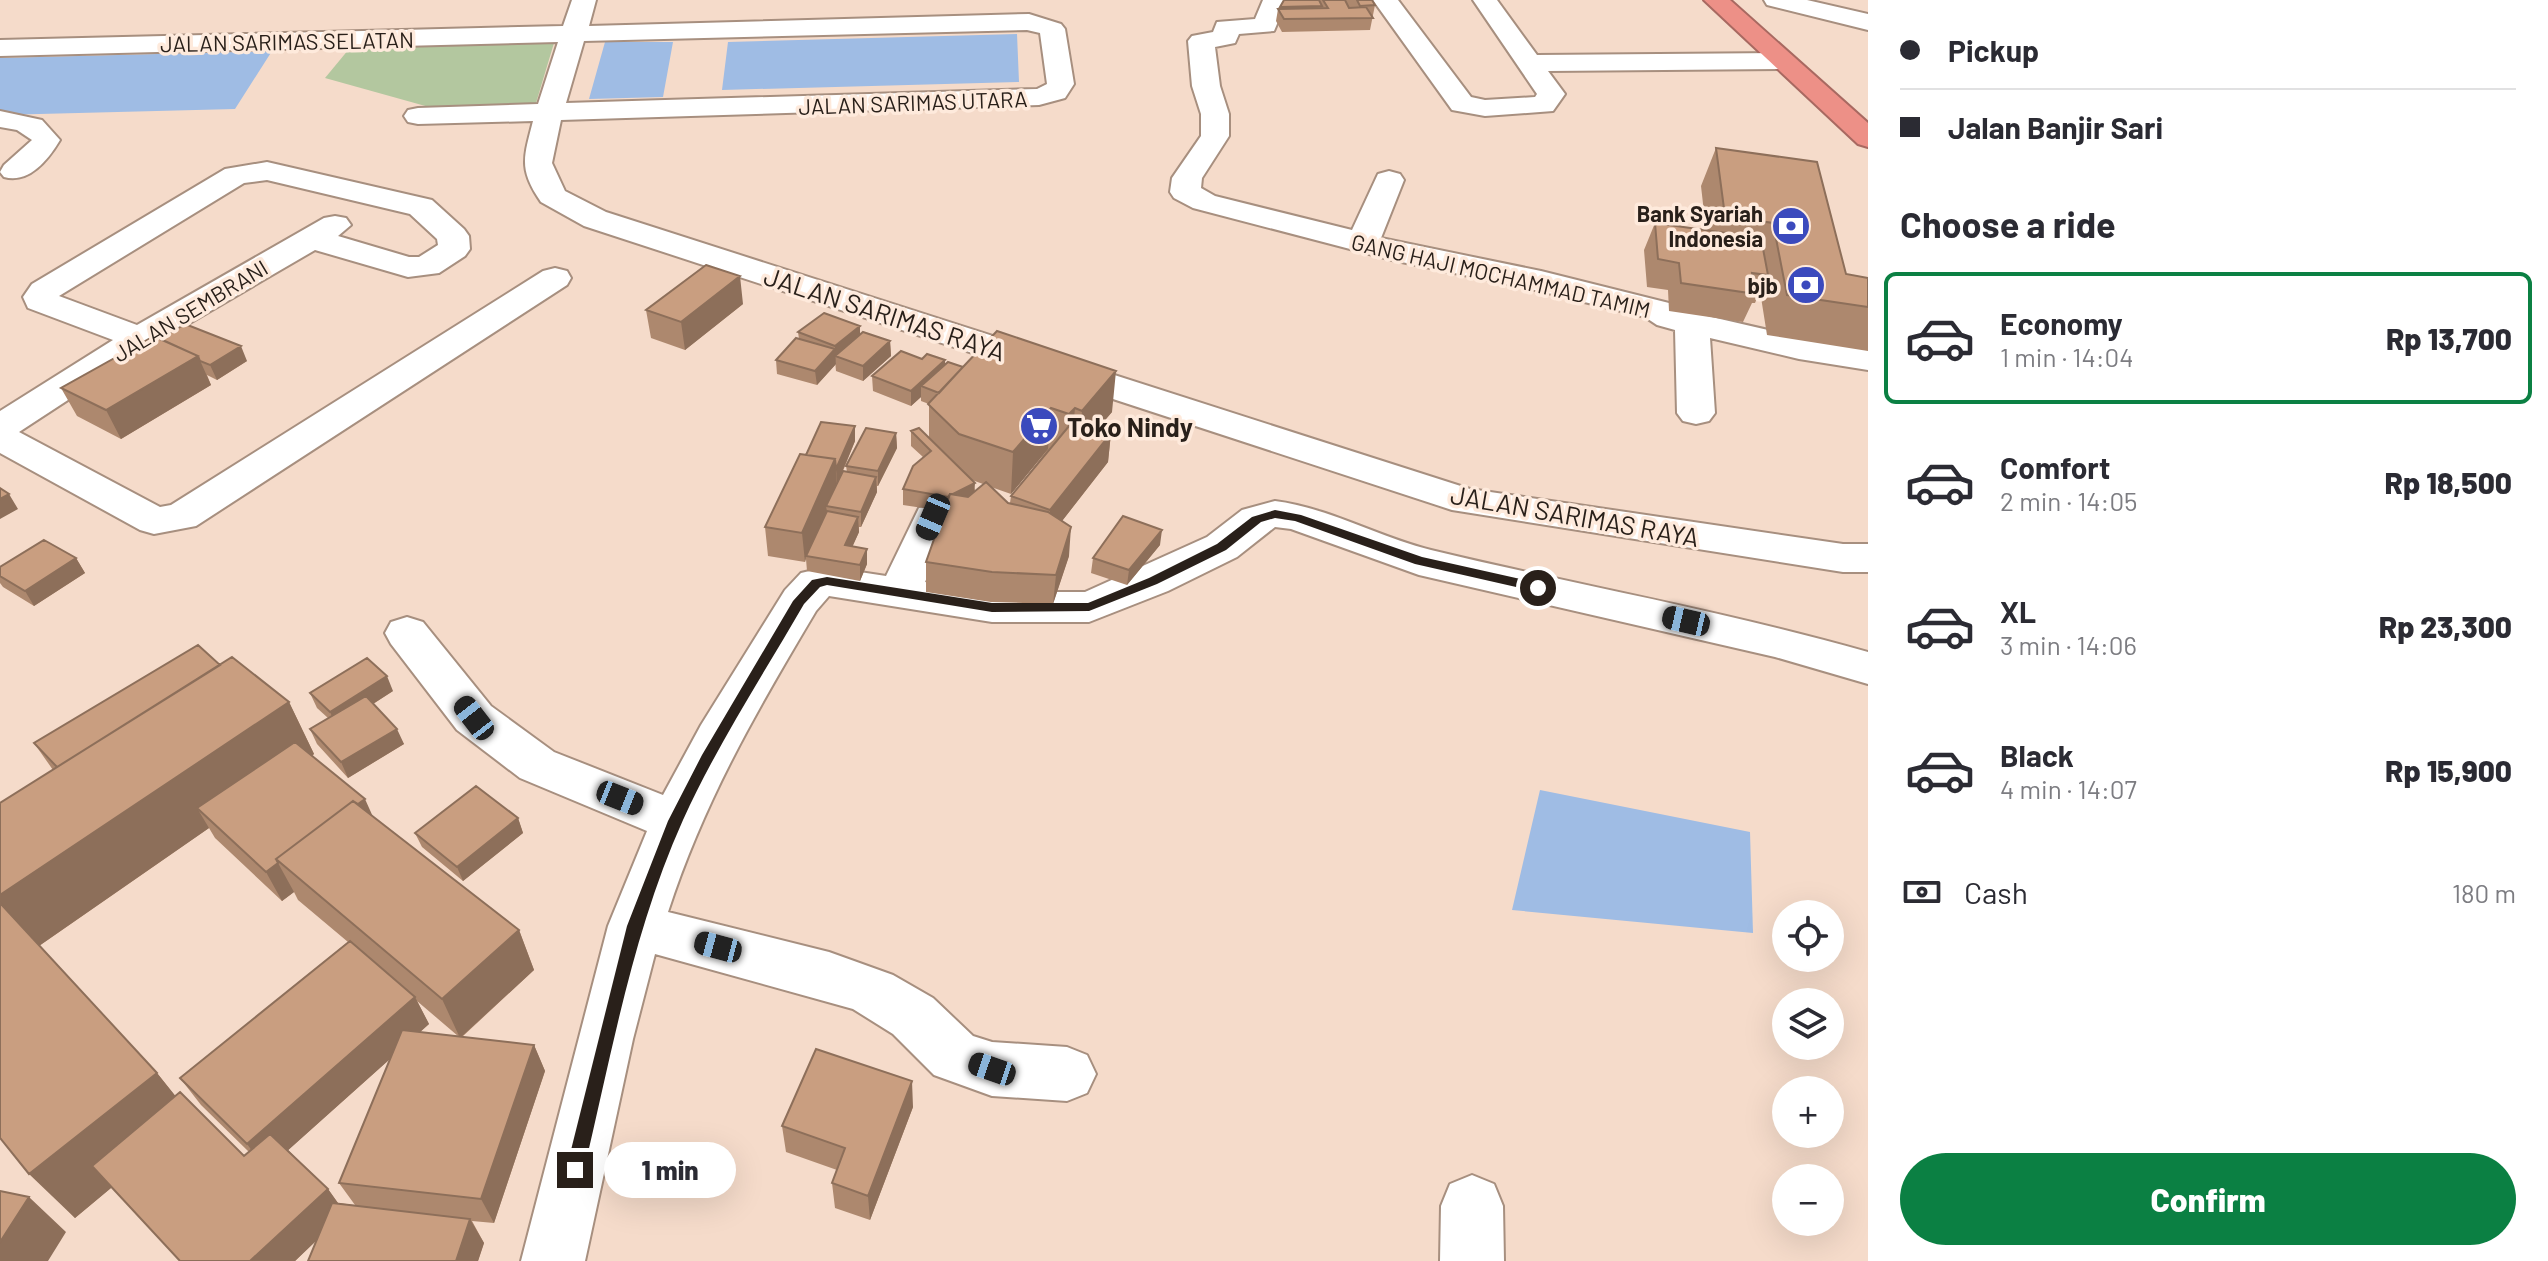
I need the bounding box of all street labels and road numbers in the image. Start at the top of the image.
street label: JALAN SARIMAS SELATAN [160,26,414,56]
street label: JALAN SARIMAS UTARA [798,85,1028,119]
street label: GANG HAJI MOCHAMMAD TAMIM [1349,228,1653,322]
street label: JALAN SEMBRANI [108,254,272,366]
street label: JALAN SARIMAS RAYA [761,259,1009,367]
street label: JALAN SARIMAS RAYA [1448,478,1702,552]

